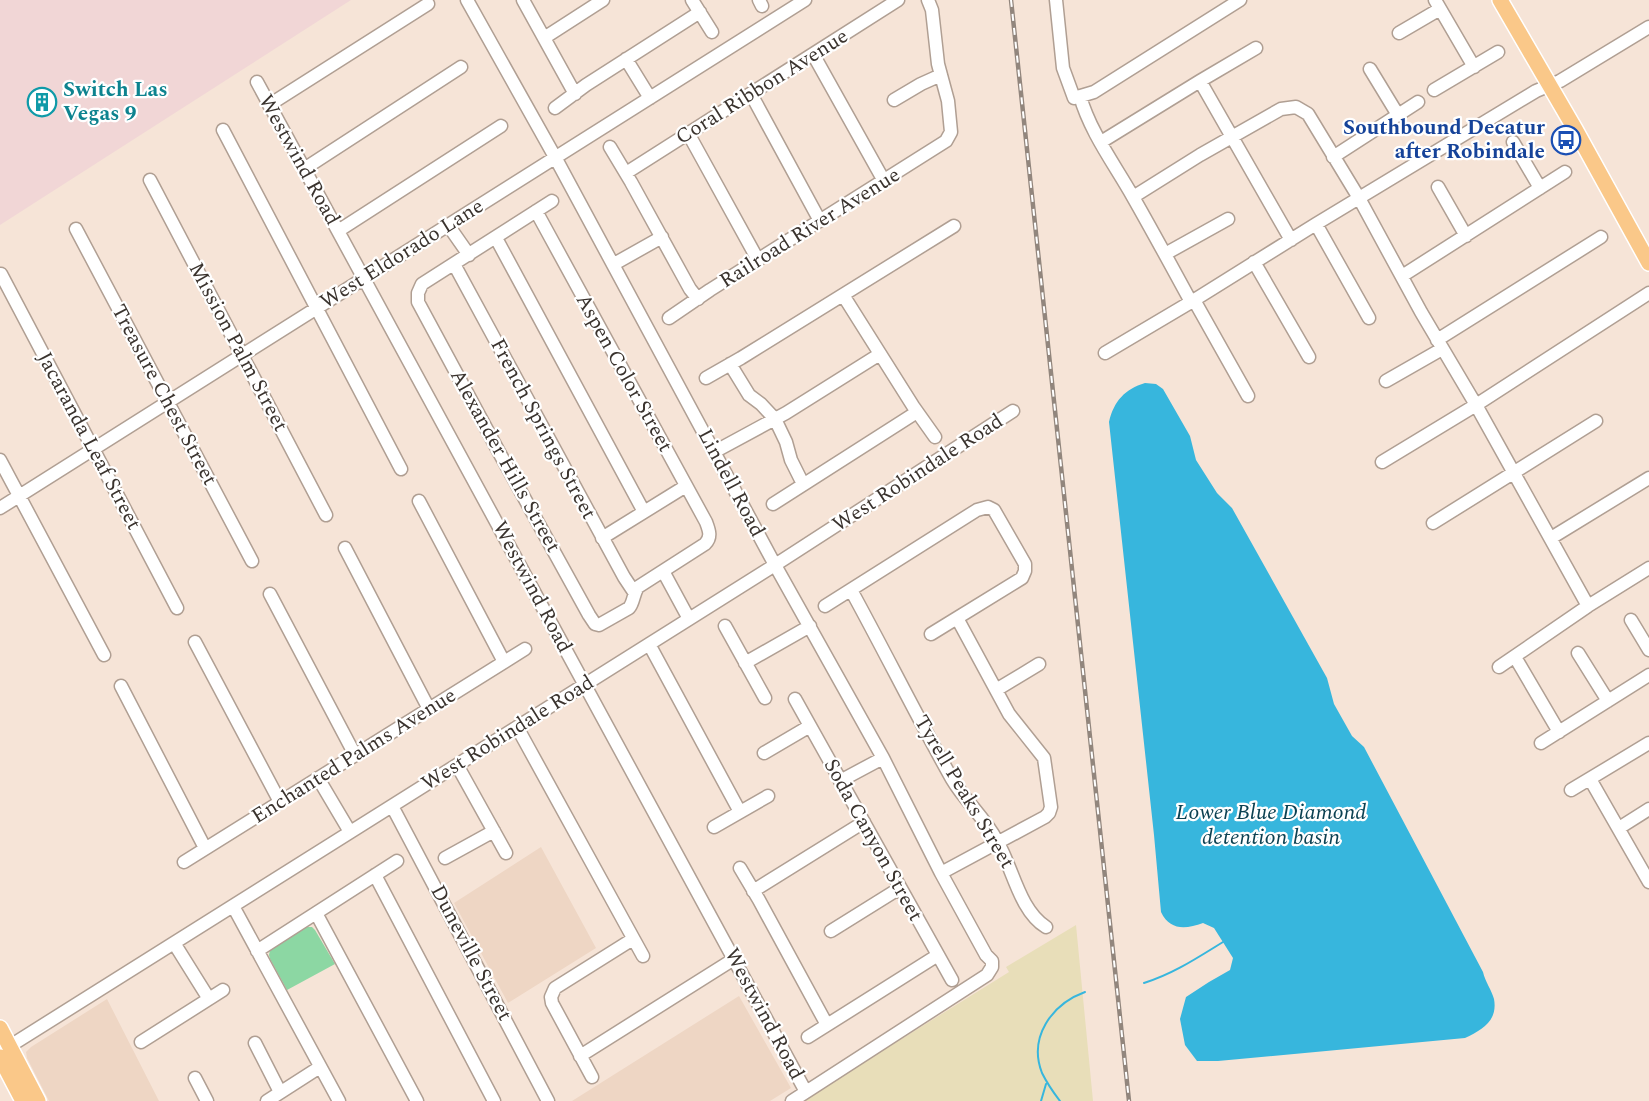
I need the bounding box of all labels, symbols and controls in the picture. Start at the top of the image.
street label: Coral Ribbon Avenue [669,21,855,153]
place label: Switch Las Vegas 9 [63,74,168,130]
building icon: Switch Las Vegas 9 [26,86,58,118]
street label: Westwind Road [250,89,348,231]
place label: Southbound Decatur after Robindale [1343,112,1545,168]
bus stop icon: Southbound Decatur after Robindale [1550,124,1582,156]
street label: Railroad River Avenue [713,159,907,297]
street label: West Eldorado Lane [314,191,490,317]
street label: Mission Palm Street [180,257,296,437]
street label: Aspen Color Street [567,288,681,458]
street label: Treasure Chest Street [103,299,225,491]
street label: French Springs Street [482,333,604,525]
street label: Jacaranda Leaf Street [28,346,150,536]
street label: Alexander Hills Street [441,363,569,559]
street label: West Robindale Road [826,406,1010,540]
street label: Lindell Road [689,423,773,543]
street label: Westwind Road [484,515,580,659]
street label: West Robindale Road [415,667,601,799]
street label: Enchanted Palms Avenue [245,680,463,832]
street label: Tyrell Peaks Street [905,709,1023,875]
street label: Soda Canyon Street [815,753,931,927]
water label: Lower Blue Diamond detention basin [1176,796,1366,854]
street label: Duneville Street [422,879,520,1027]
street label: Westwind Road [716,942,812,1086]

